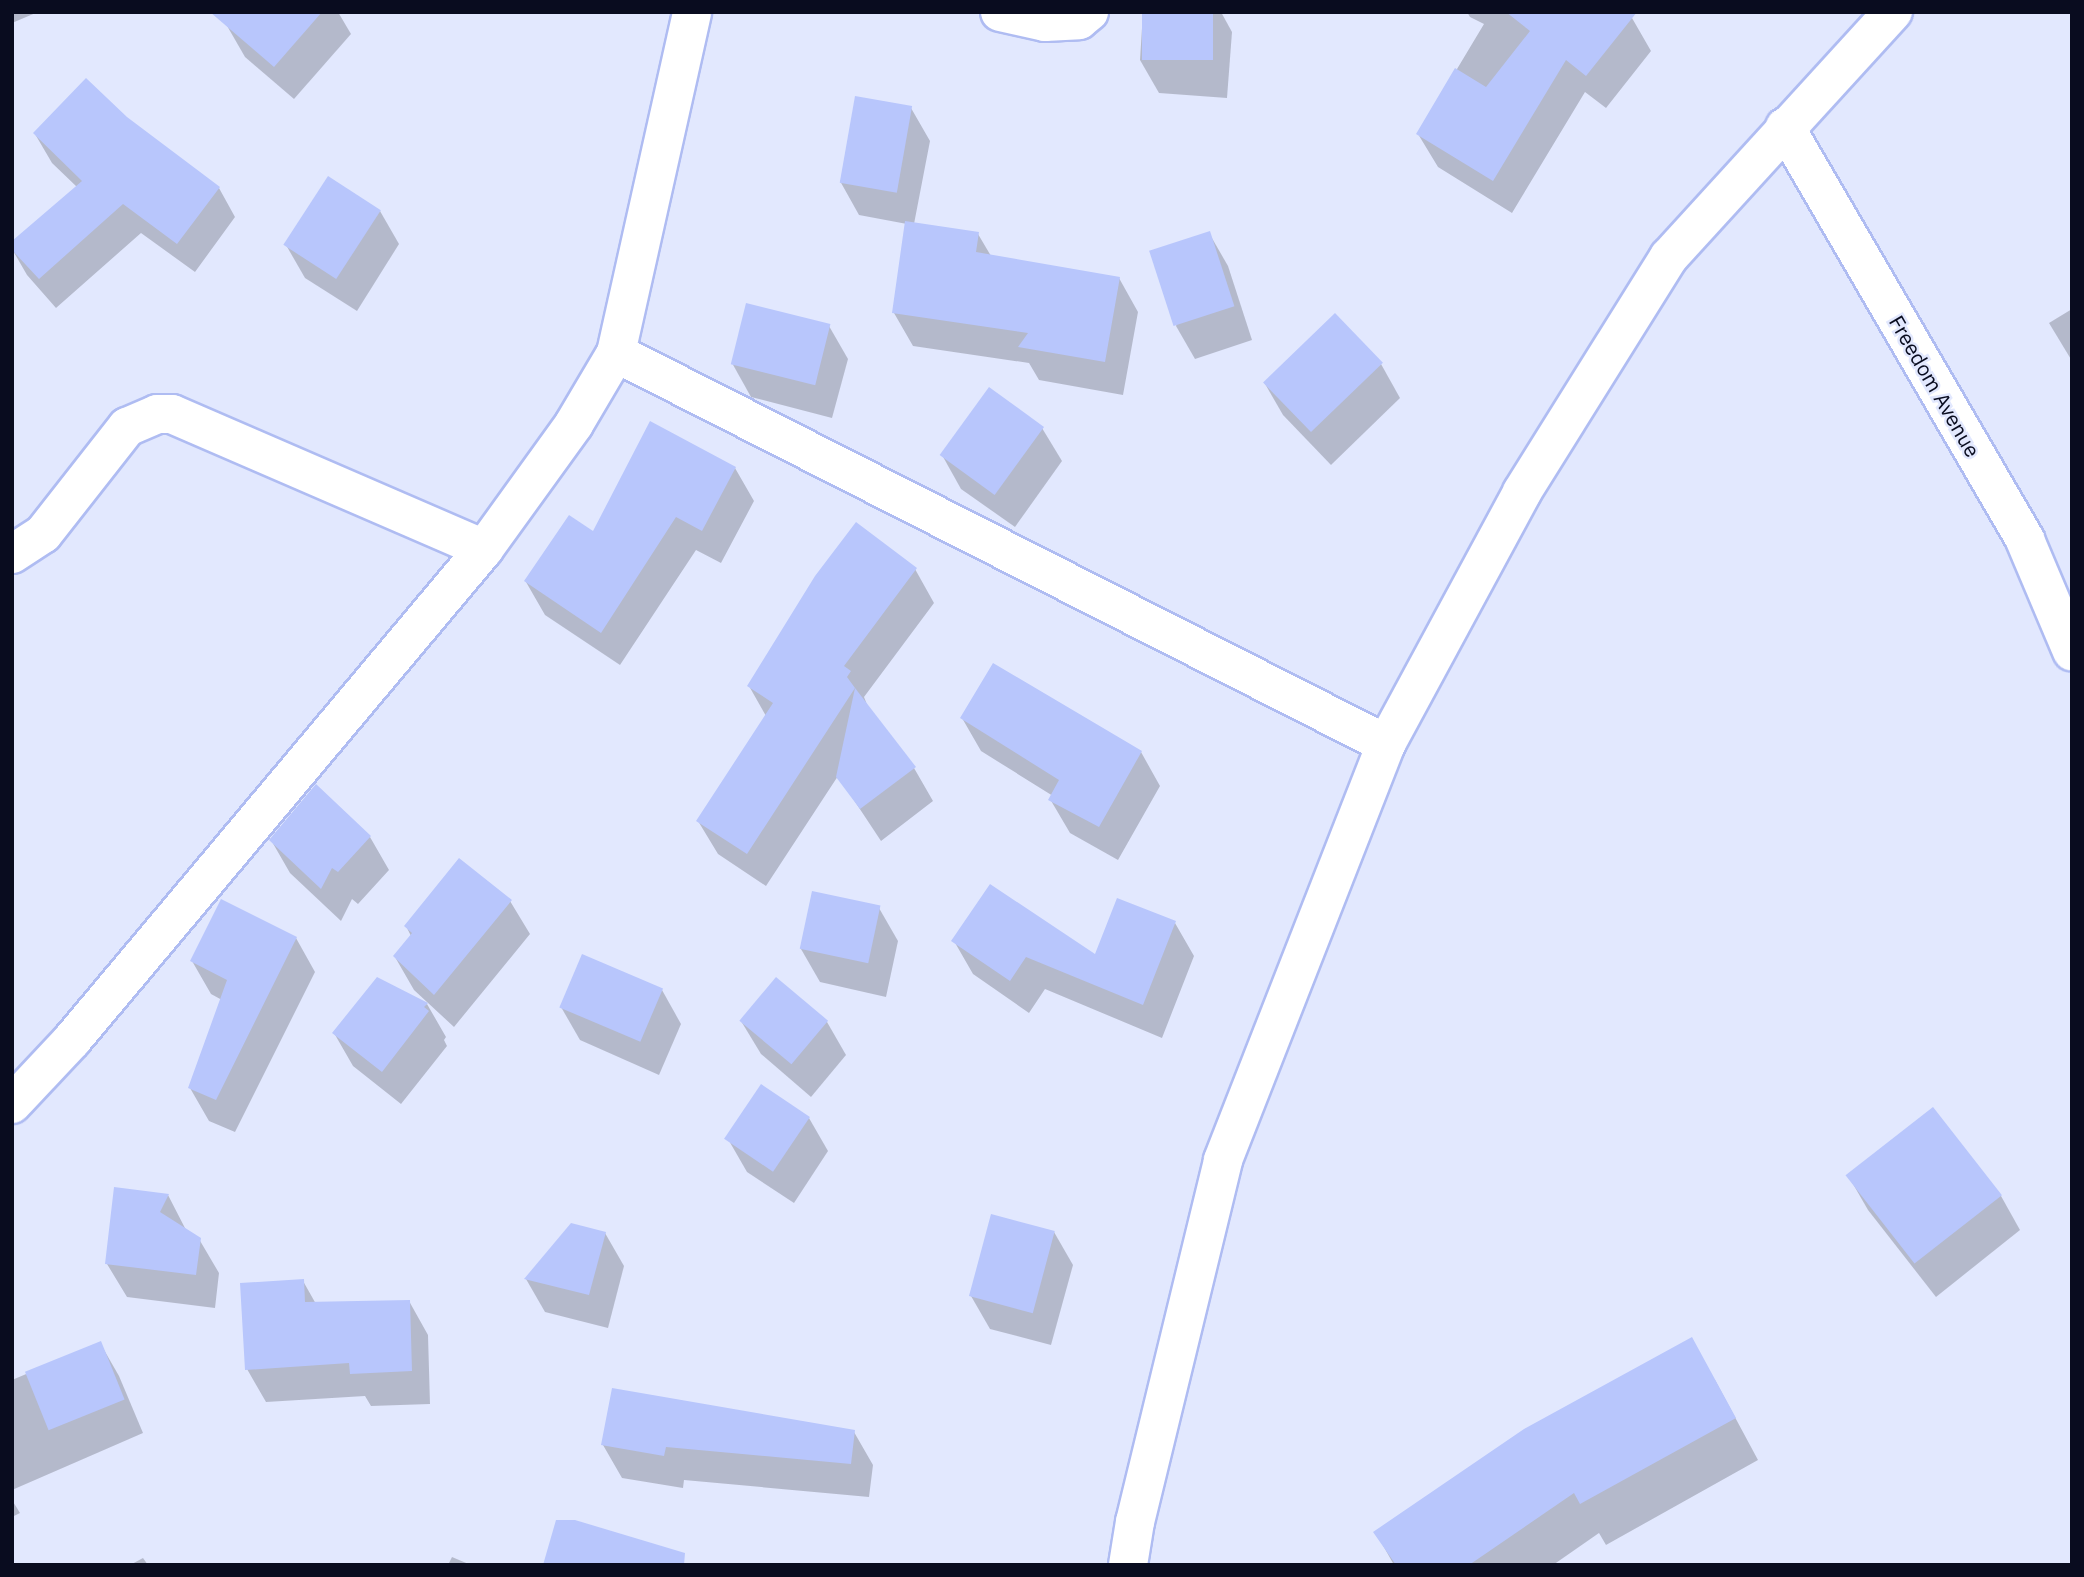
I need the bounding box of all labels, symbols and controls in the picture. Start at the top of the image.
street label: Freedom Avenue [1884,311,1986,461]

